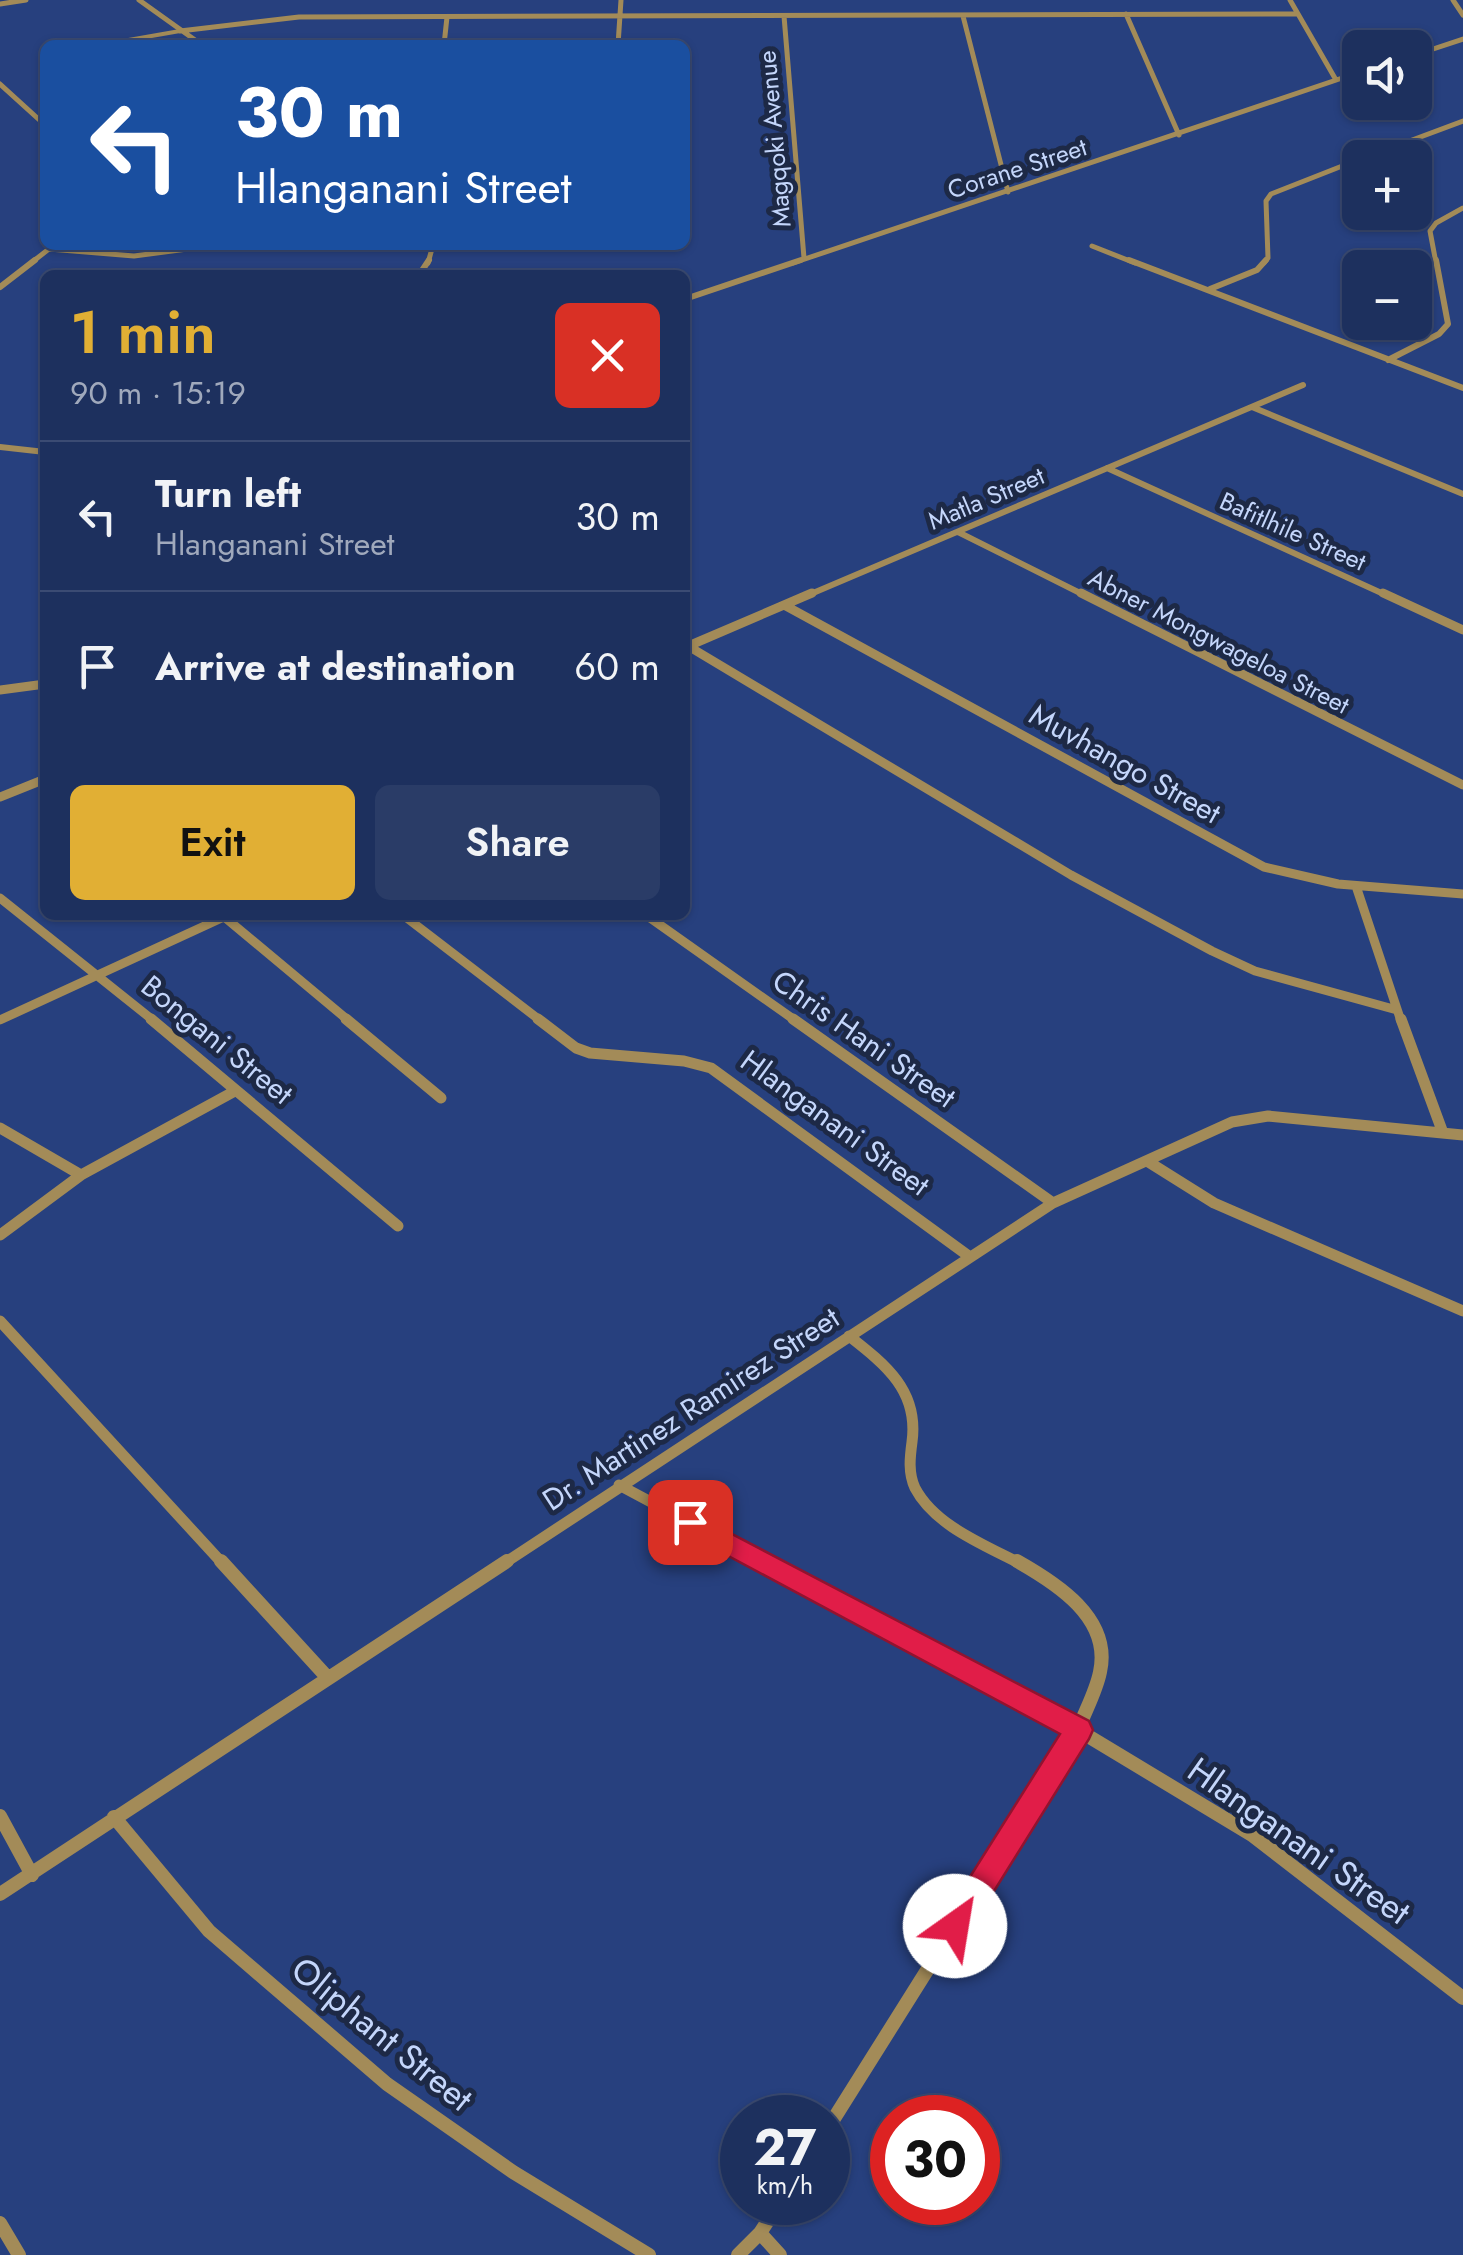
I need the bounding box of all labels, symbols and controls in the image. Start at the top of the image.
map controls [1342,30,1432,340]
button: sound [1342,30,1432,120]
street label: Magqoki Avenue [748,49,800,229]
text: 30 m [235,62,403,163]
icon: left [70,80,200,210]
street label: Corane Street [943,129,1091,207]
button: + [1342,140,1432,230]
text: Hlanganani Street [235,155,572,220]
button: − [1342,250,1432,340]
text: 1 min [70,289,216,376]
button: close [555,303,660,408]
text: 90 m · 15:19 [70,370,246,416]
street label: Matla Street [922,457,1050,539]
text: Turn left [155,466,301,521]
street label: Bafitlhile Street [1214,483,1372,579]
icon: left [70,489,125,544]
text: 30 m [575,489,660,544]
text: Hlanganani Street [155,521,394,567]
street label: Abner Mongwageloa Street [1082,559,1356,723]
icon: arrive [70,639,125,694]
text: Arrive at destination [155,639,516,694]
text: 60 m [574,639,660,694]
street label: Muvhango Street [1022,693,1230,834]
button: Exit [70,785,355,900]
button: Share [375,785,660,900]
street label: Chris Hani Street [764,959,966,1118]
street label: Bongani Street [132,965,303,1115]
street label: Hlanganani Street [732,1039,939,1206]
street label: Dr. Martinez Ramirez Street [534,1296,848,1521]
pin [648,1480,733,1565]
icon: arrive [663,1495,718,1550]
street label: Hlanganani Street [1177,1745,1421,1937]
position arrow [903,1874,1007,1978]
street label: Oliphant Street [280,1945,484,2123]
speed limit sign: 30 [870,2095,1000,2225]
text: 27 [754,2111,816,2184]
text: km/h [757,2167,813,2203]

